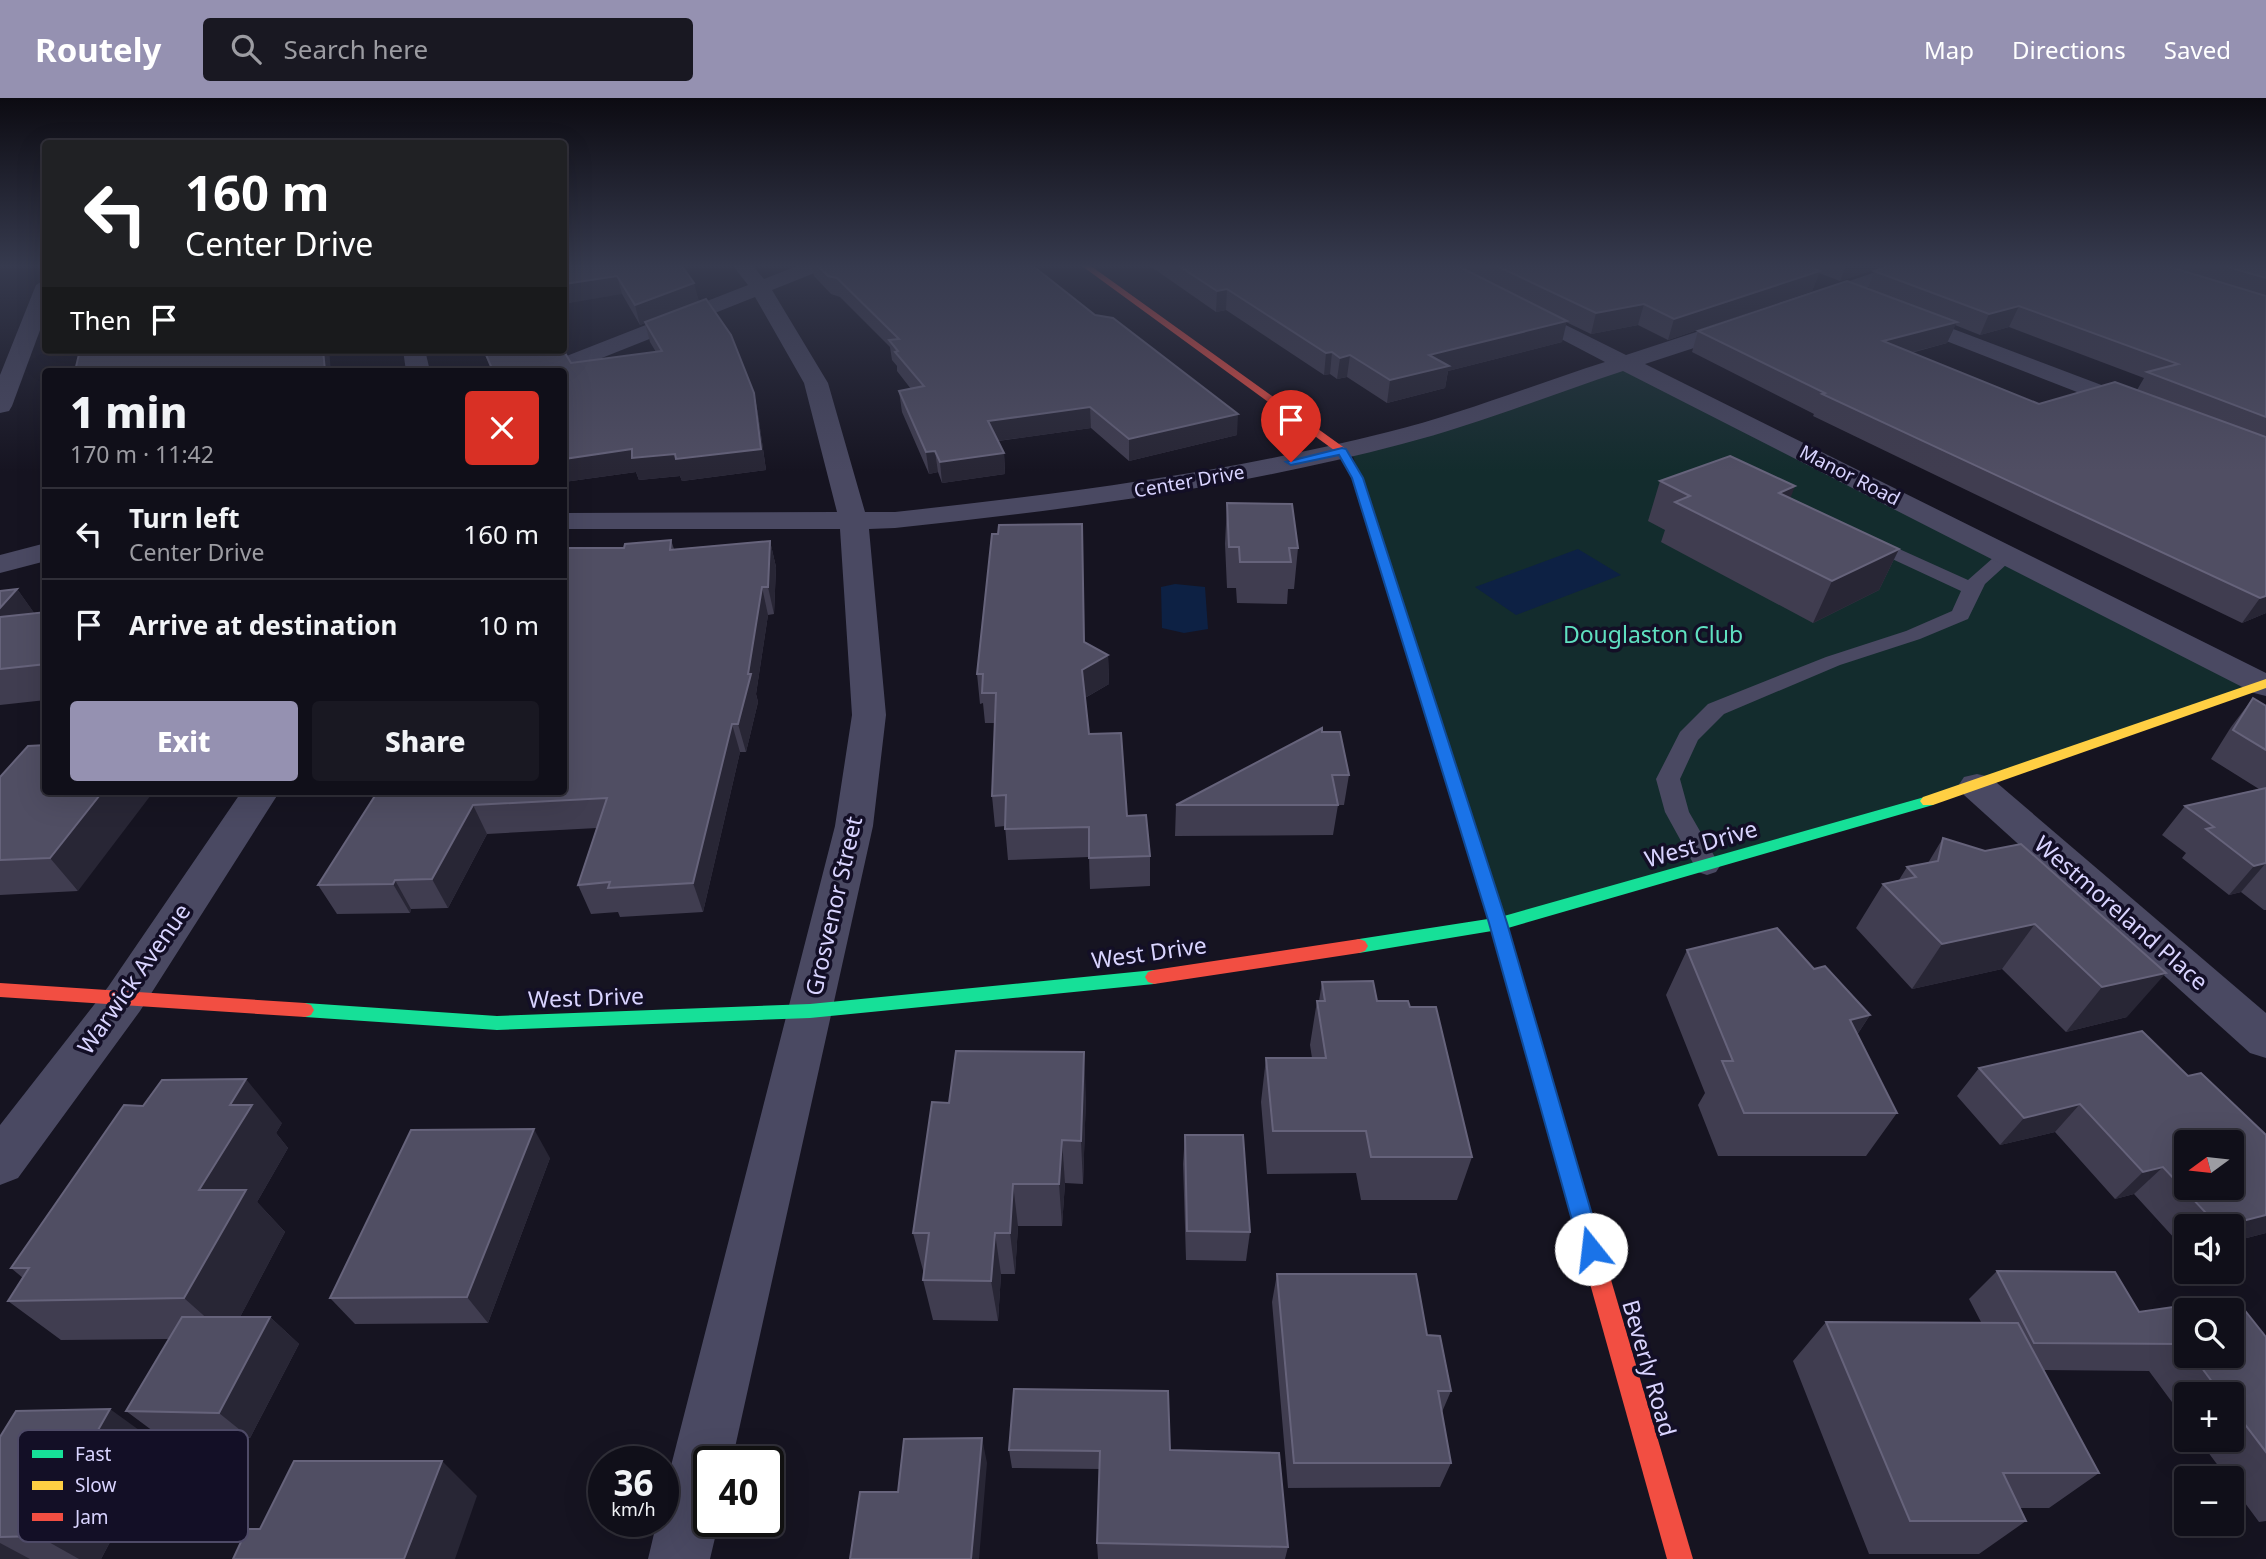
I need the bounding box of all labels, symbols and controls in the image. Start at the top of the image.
search box [203,18,693,81]
text: Routely [35,27,161,72]
icon: search [227,30,265,68]
text: Search here [283,31,428,67]
text: Map [1924,33,1974,66]
text: Directions [2012,33,2126,66]
text: Saved [2164,33,2231,66]
text: 160 m [185,159,330,225]
icon: left [70,168,161,259]
text: Center Drive [185,222,373,265]
icon: arrive [145,301,183,339]
text: Then [70,302,131,338]
text: 1 min [70,383,187,440]
pin [1261,390,1321,462]
button: close [465,391,539,465]
icon: arrive [1272,401,1310,439]
text: 170 m · 11:42 [70,438,214,470]
street label: Manor Road [1795,439,1905,511]
street label: Center Drive [1132,458,1246,504]
text: Turn left [129,500,240,536]
icon: left [70,515,108,553]
text: 160 m [463,516,539,552]
text: Center Drive [129,536,264,568]
icon: arrive [70,606,108,644]
text: Arrive at destination [129,607,398,643]
text: 10 m [478,607,539,643]
park label: Douglaston Club [1563,618,1743,650]
button: Exit [70,701,298,781]
button: Share [312,701,539,781]
street label: West Drive [1641,812,1761,874]
street label: Grosvenor Street [797,813,869,999]
street label: Westmoreland Place [2028,828,2215,997]
street label: Warwick Avenue [69,897,197,1060]
street label: West Drive [1089,928,1209,976]
street label: West Drive [527,979,645,1015]
north arrow [2174,1130,2244,1200]
map controls [2174,1130,2244,1536]
position arrow [1554,1212,1628,1286]
button: sound [2174,1214,2244,1284]
street label: Beverly Road [1615,1296,1685,1440]
button: search [2174,1298,2244,1368]
button: + [2174,1382,2244,1452]
legend [18,1430,248,1542]
text: Fast [75,1441,112,1467]
speed limit sign: 40 [693,1446,784,1537]
text: 36 [613,1459,654,1506]
button: − [2174,1466,2244,1536]
text: Slow [75,1472,116,1498]
text: km/h [611,1497,656,1521]
text: Jam [73,1504,109,1530]

